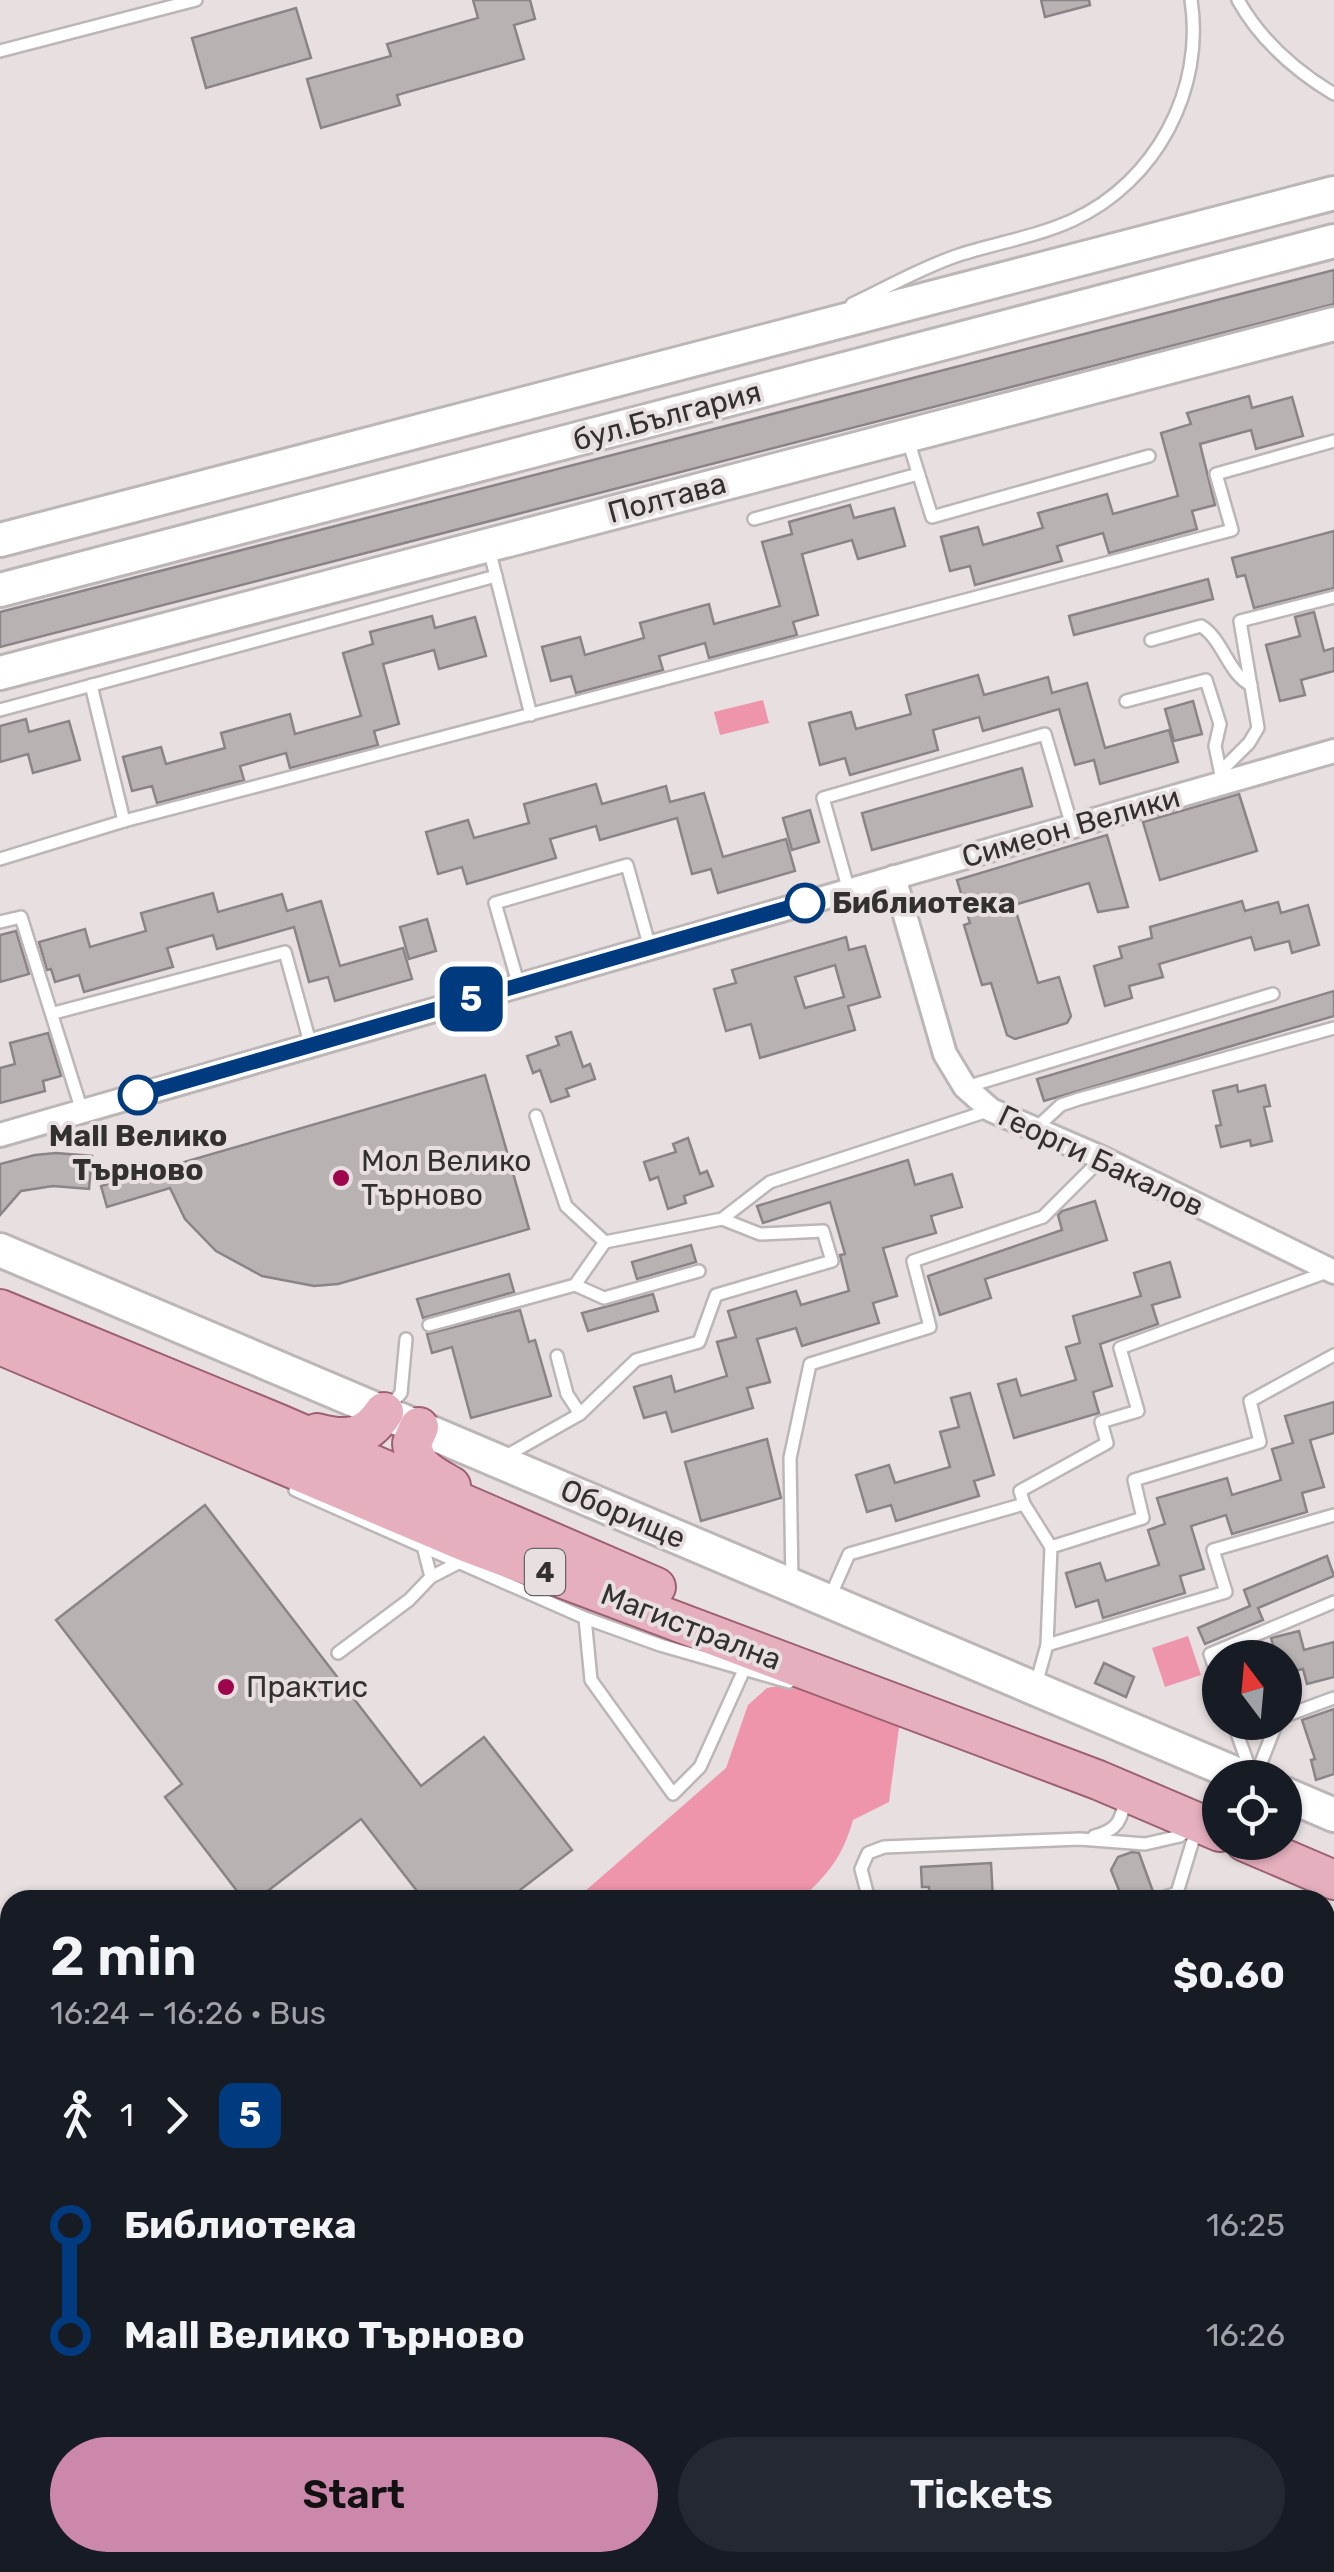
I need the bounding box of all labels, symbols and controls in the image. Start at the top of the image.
street label: бул.България [569,374,765,458]
street label: Полтава [604,465,730,531]
street label: Симеон Велики [958,779,1184,875]
marker: Библиотека [786,884,824,922]
place label: Библиотека [832,885,1016,921]
line badge: 5 [438,966,504,1032]
text: 5 [460,978,482,1020]
marker: Mall Велико Търново [119,1076,157,1114]
street label: Георги Бакалов [993,1098,1209,1224]
place label: Mall Велико Търново [49,1118,227,1188]
place label: Мол Велико Търново [361,1143,531,1213]
marker: Мол Велико Търново [330,1167,352,1189]
street label: Оборище [555,1472,691,1556]
road number: 4 [525,1549,565,1595]
street label: Магистрална [596,1576,786,1678]
north arrow [1202,1640,1302,1740]
map controls [1202,1640,1302,1860]
place label: Практис [246,1669,368,1705]
marker: Практис [215,1676,237,1698]
button: locate [1202,1760,1302,1860]
text: 2 min [50,1924,197,1989]
text: $0.60 [1173,1952,1285,1998]
text: 16:24 – 16:26 · Bus [50,1994,326,2032]
icon: walk [50,2088,105,2143]
icon: forward [149,2088,204,2143]
text: 5 [239,2094,261,2136]
text: 1 [120,2096,134,2134]
text: Библиотека [124,2202,357,2248]
text: 16:25 [1206,2206,1285,2244]
text: Mall Велико Търново [124,2312,525,2358]
text: 16:26 [1206,2316,1285,2354]
button: Start [50,2437,658,2552]
button: Tickets [678,2437,1285,2552]

